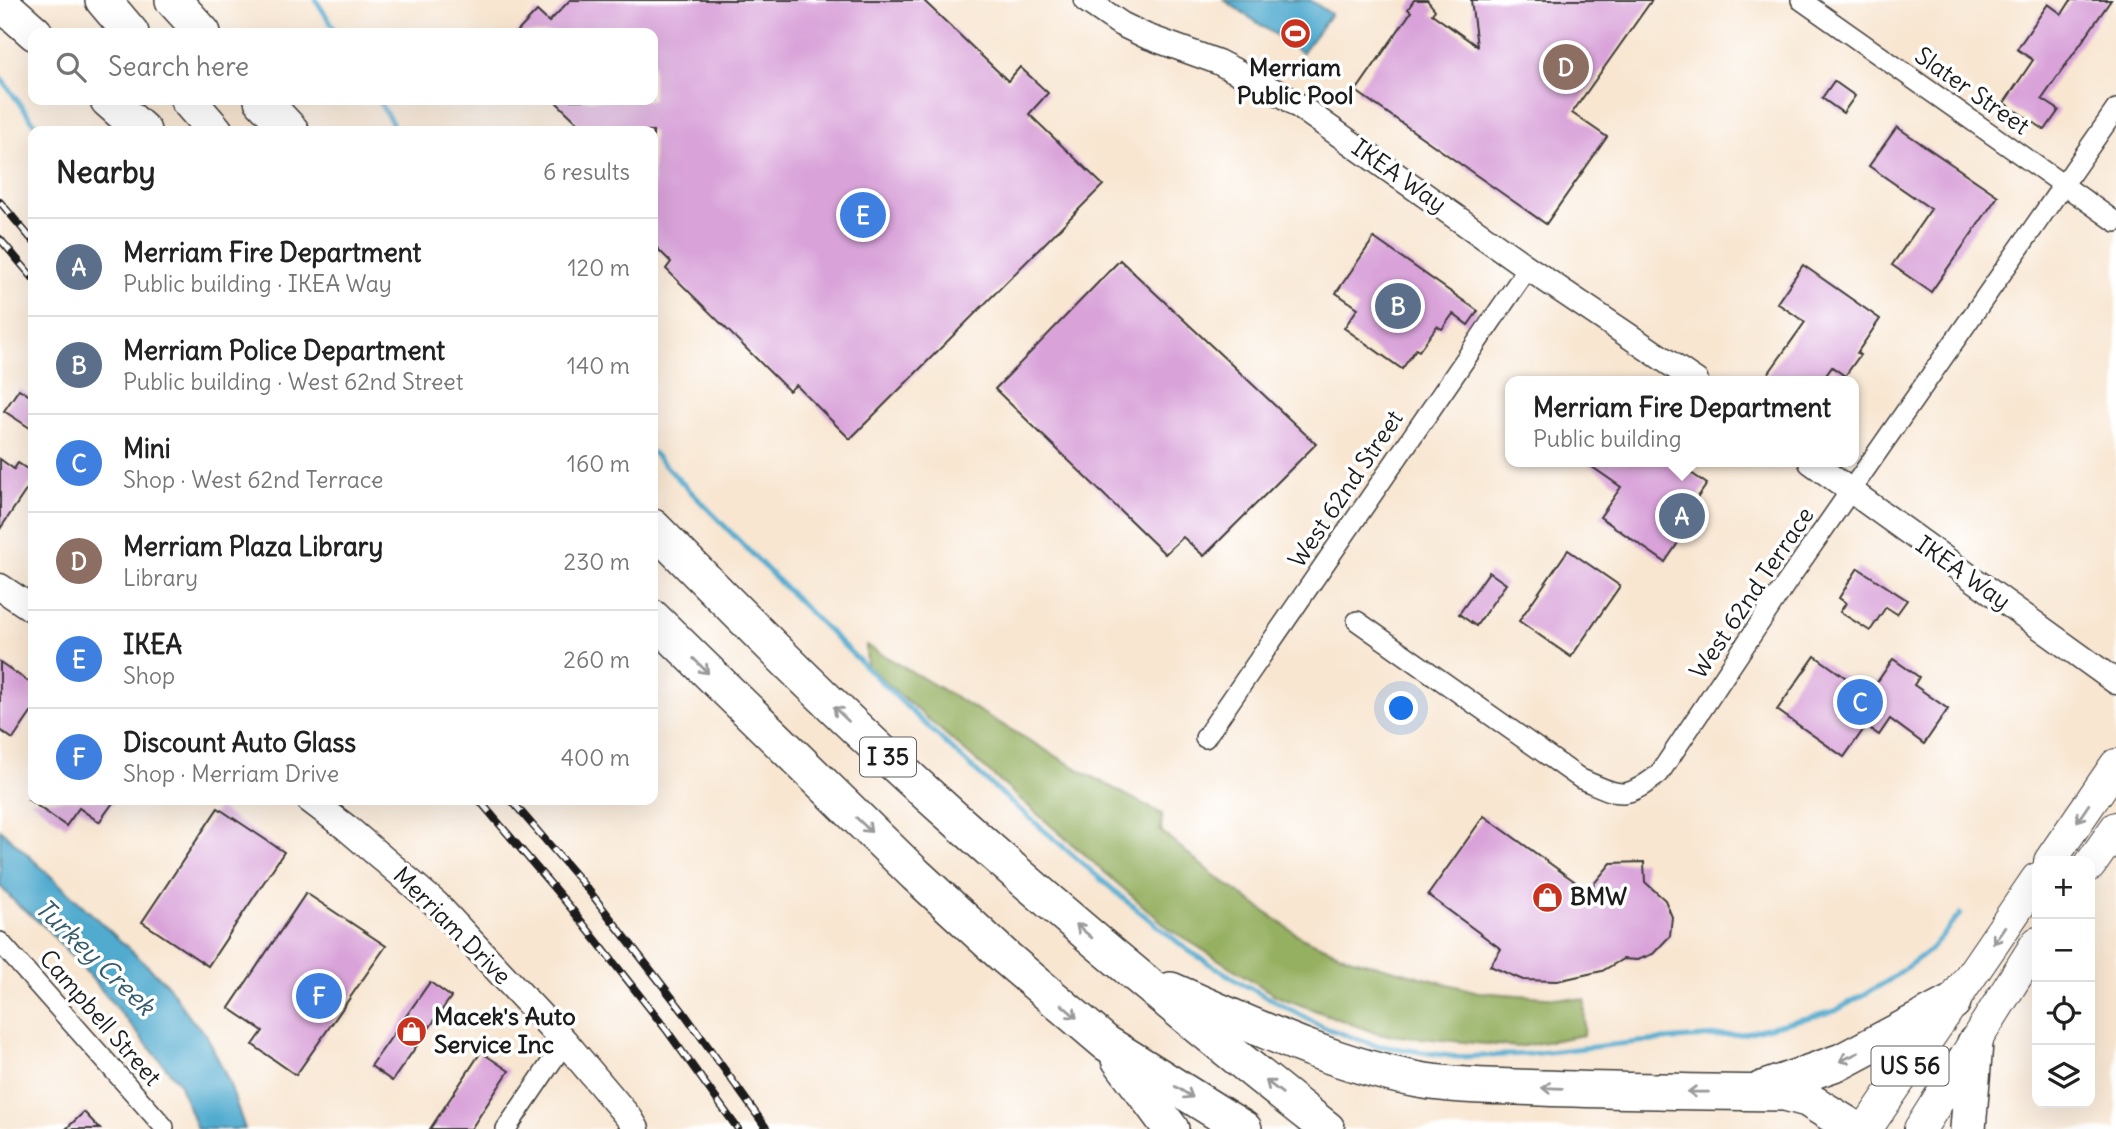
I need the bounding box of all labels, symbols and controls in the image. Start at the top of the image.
sports icon: Merriam Public Pool [1278,17,1312,51]
search box [28,28,658,105]
street label: Slater Street [1910,40,2036,141]
pin: D [1543,41,1589,93]
icon: search [52,48,90,86]
text: Search here [108,50,249,83]
place label: Merriam Public Pool [1237,52,1353,110]
street label: IKEA Way [1346,132,1453,219]
text: Nearby [56,153,156,191]
text: 6 results [543,157,630,186]
pin: E [840,189,886,241]
text: Merriam Fire Department [123,236,421,269]
text: A [72,253,86,282]
text: 120 m [567,253,630,282]
text: Public building · IKEA Way [123,269,392,298]
pin: B [1375,280,1421,332]
text: Merriam Police Department [123,334,445,367]
text: B [71,351,87,380]
text: 140 m [567,351,630,380]
text: Public building · West 62nd Street [123,367,463,396]
popup [1505,376,1859,467]
text: Merriam Fire Department [1533,391,1831,424]
street label: West 62nd Street [1281,404,1409,573]
text: Public building [1533,424,1682,453]
text: Mini [123,432,171,465]
text: C [71,449,87,478]
text: 160 m [567,449,630,478]
text: Shop · West 62nd Terrace [123,465,384,494]
pin: A [1659,490,1705,542]
street label: West 62nd Terrace [1683,501,1820,684]
street label: IKEA Way [1910,529,2017,616]
text: Merriam Plaza Library [123,530,383,563]
text: D [71,547,87,576]
text: 230 m [564,547,630,576]
text: Library [123,563,198,592]
text: IKEA [123,628,182,661]
text: E [72,645,86,674]
text: 260 m [563,645,630,674]
one-way arrow [693,658,710,675]
text: Shop [123,661,175,690]
pin: C [1837,676,1883,728]
your location [1384,691,1418,725]
one-way arrow [833,705,850,722]
text: Discount Auto Glass [123,726,356,759]
road number: I 35 [860,737,916,776]
text: F [72,743,86,772]
text: 400 m [561,743,630,772]
text: Shop · Merriam Drive [123,759,339,788]
one-way arrow [2076,803,2090,822]
one-way arrow [856,816,873,833]
map controls [2032,856,2095,1108]
button: + [2032,856,2095,919]
street label: Merriam Drive [388,860,518,990]
shop icon: BMW [1530,880,1564,914]
place label: BMW [1570,881,1627,911]
water label: Turkey Creek [29,891,163,1023]
button: − [2032,919,2095,982]
one-way arrow [1075,923,1093,939]
one-way arrow [1992,925,2006,944]
street label: Campbell Street [33,943,168,1092]
pin: F [296,970,342,1022]
button: locate [2032,982,2095,1045]
place label: Macek's Auto Service Inc [434,1001,576,1059]
one-way arrow [1060,1003,1078,1019]
shop icon: Macek's Auto Service Inc [394,1014,428,1048]
button: layers [2032,1045,2095,1108]
road number: US 56 [1871,1046,1948,1086]
one-way arrow [1839,1051,1860,1064]
one-way arrow [1265,1079,1283,1094]
one-way arrow [1540,1082,1563,1095]
one-way arrow [1174,1085,1194,1099]
one-way arrow [1687,1085,1710,1098]

